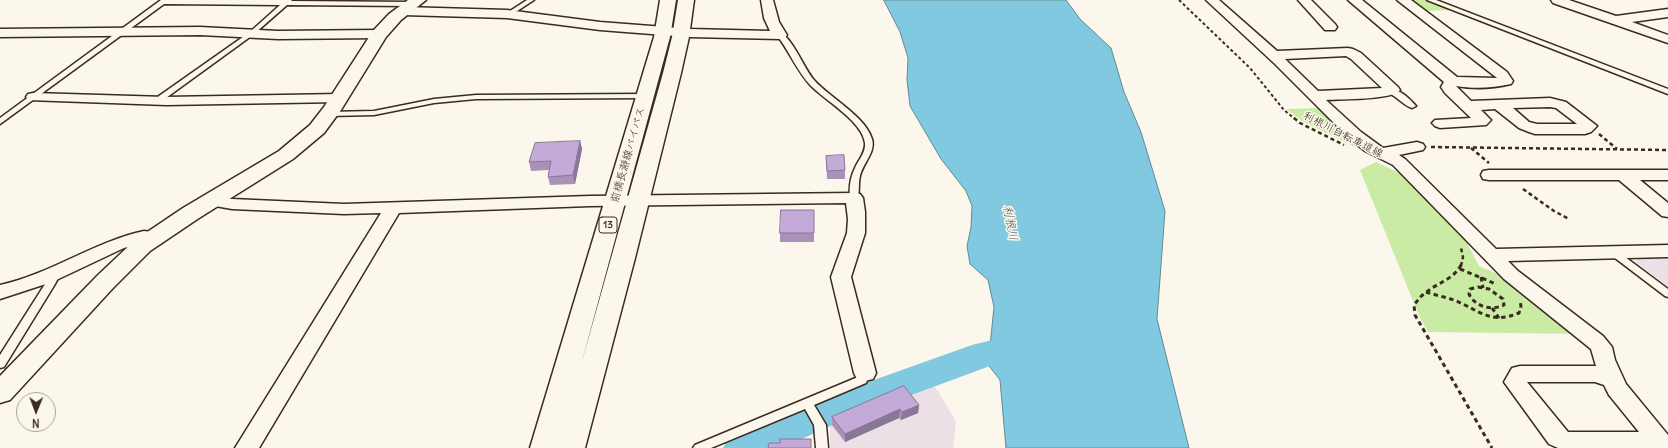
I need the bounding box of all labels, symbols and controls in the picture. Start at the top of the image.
street label: 前橋長瀞線バイパス [608,106,648,204]
street label: 利根川自転車道線 [1301,109,1385,161]
water label: 利根川 [999,204,1021,242]
road number: 13 [599,217,617,233]
north arrow [16,392,56,432]
text: N [32,416,40,430]

